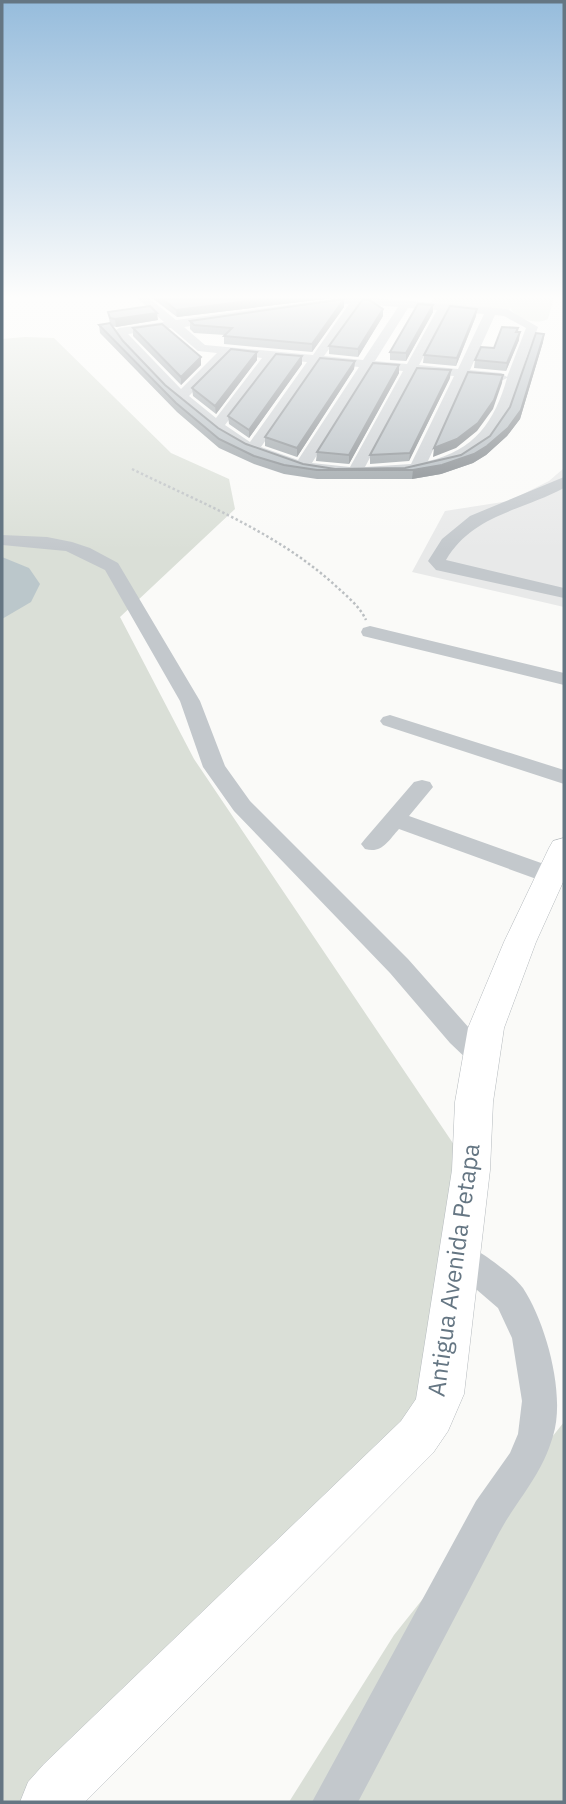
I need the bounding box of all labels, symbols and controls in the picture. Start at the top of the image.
street label: Antigua Avenida Petapa [419,1141,487,1398]

